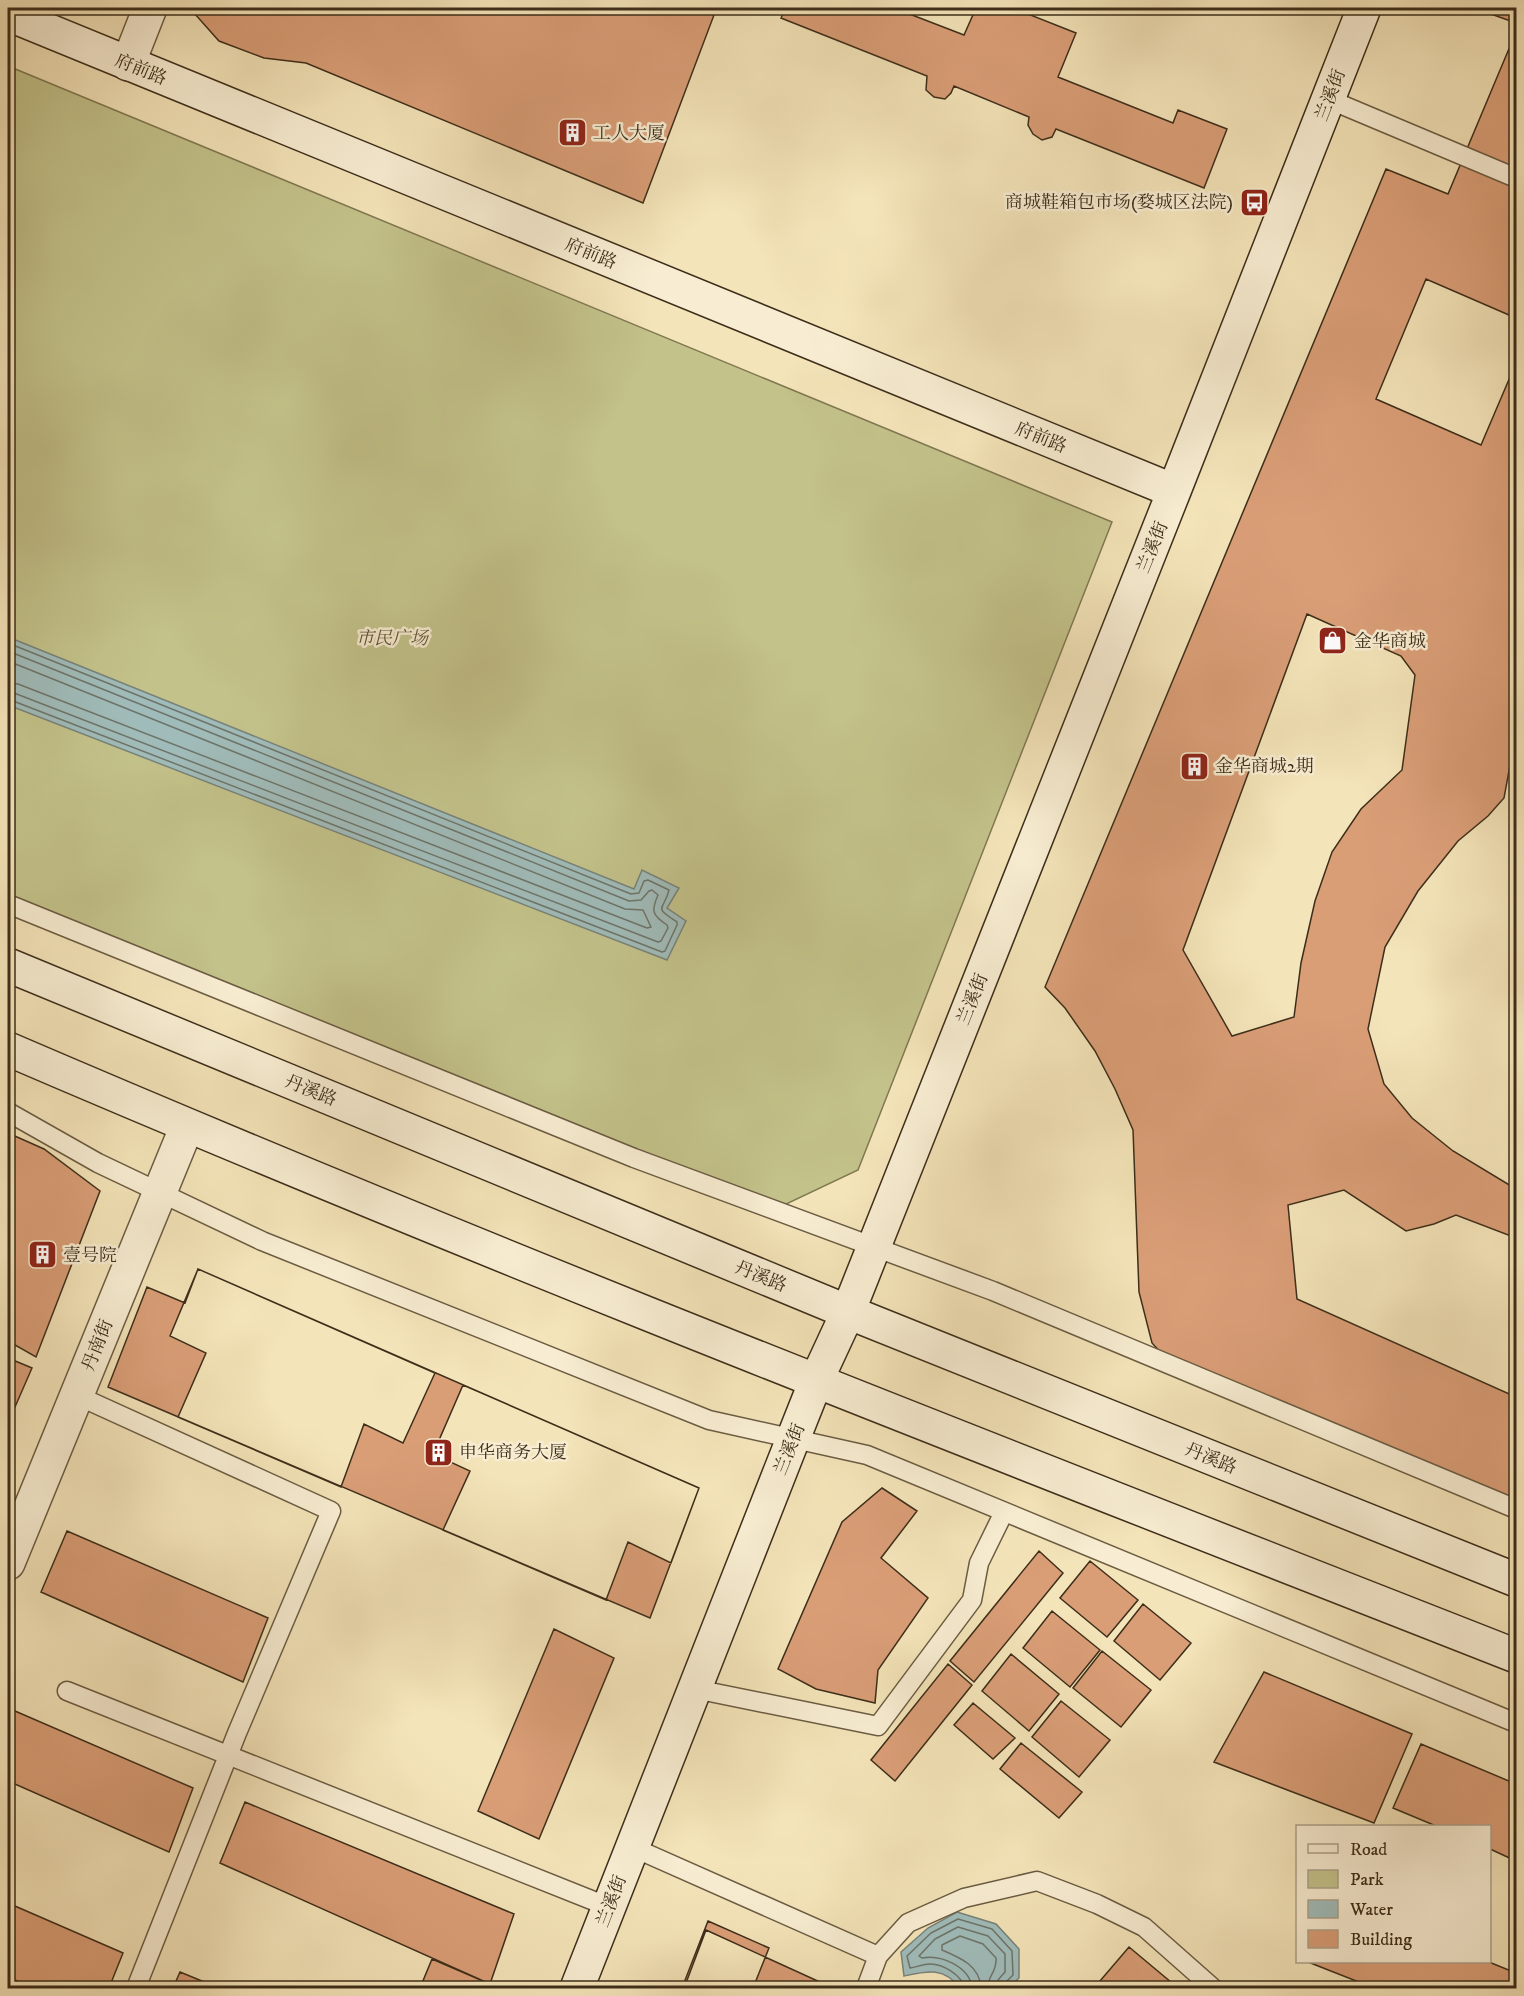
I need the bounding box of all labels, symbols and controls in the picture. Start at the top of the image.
street label: 府前路 [111,50,170,90]
street label: 兰溪街 [1311,66,1351,125]
building icon: 工人大厦 [556,117,588,149]
place label: 工人大厦 [593,123,665,145]
bus stop icon: 商城鞋箱包市场(婺城区法院) [1238,186,1270,218]
place label: 商城鞋箱包市场(婺城区法院) [1005,192,1233,214]
street label: 府前路 [561,234,620,274]
street label: 府前路 [1011,418,1070,458]
street label: 兰溪街 [1133,518,1173,577]
shop icon: 金华商城 [1317,625,1349,657]
park label: 市民广场 [356,628,430,650]
place label: 金华商城 [1354,631,1426,653]
building icon: 金华商城2期 [1178,750,1210,782]
place label: 金华商城2期 [1215,756,1314,778]
street label: 兰溪街 [953,970,993,1029]
street label: 丹溪路 [281,1071,340,1111]
building icon: 壹号院 [26,1239,58,1271]
place label: 壹号院 [63,1245,117,1267]
street label: 丹溪路 [731,1257,790,1297]
street label: 丹南街 [78,1316,118,1375]
street label: 兰溪街 [770,1420,810,1479]
building icon: 申华商务大厦 [422,1436,454,1468]
street label: 丹溪路 [1181,1439,1240,1479]
place label: 申华商务大厦 [459,1442,567,1464]
legend [1296,1825,1491,1963]
text: Road [1350,1839,1387,1861]
text: Park [1350,1869,1384,1891]
street label: 兰溪街 [592,1872,632,1931]
text: Water [1349,1899,1393,1921]
text: Building [1350,1929,1412,1951]

